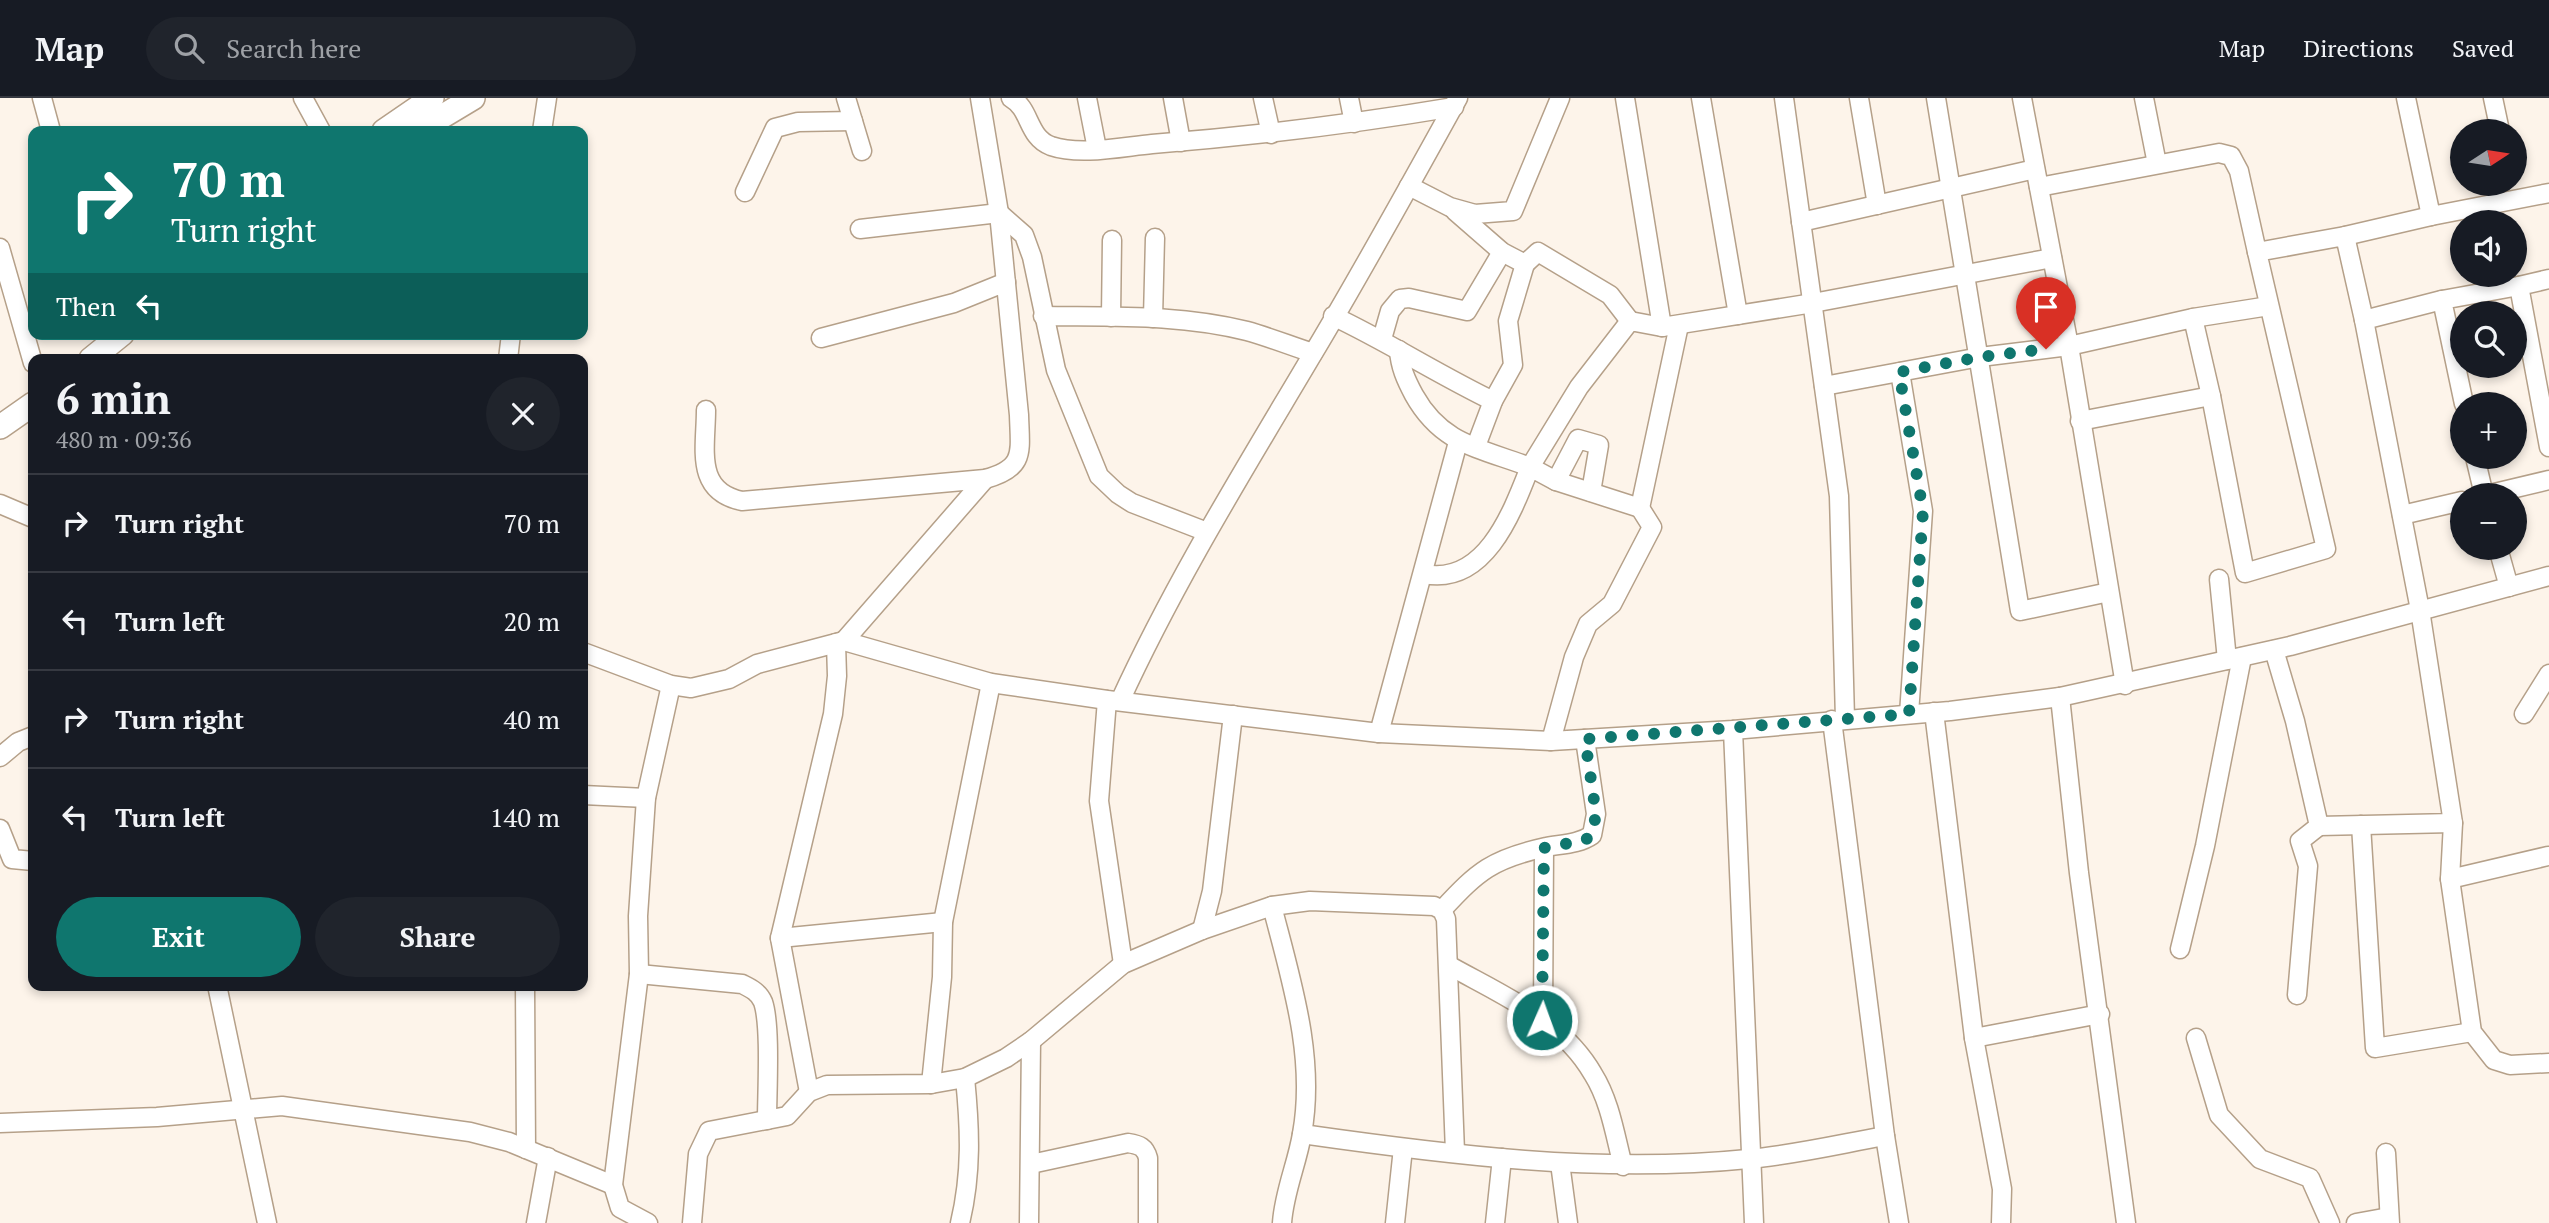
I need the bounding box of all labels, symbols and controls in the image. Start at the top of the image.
search box [146,17,636,80]
text: Map [35,27,104,70]
icon: search [170,29,208,67]
text: Search here [226,31,361,65]
text: Map [2219,32,2265,64]
text: Directions [2303,32,2414,64]
text: Saved [2452,32,2514,64]
north arrow [2450,119,2527,196]
map controls [2450,119,2527,560]
text: 70 m [171,146,285,211]
icon: right [56,154,147,245]
text: Turn right [171,209,317,251]
button: sound [2450,210,2527,287]
pin [2016,277,2076,349]
icon: left [130,287,168,325]
icon: arrive [2027,288,2065,326]
text: Then [56,289,116,323]
button: search [2450,301,2527,378]
text: 6 min [56,370,171,426]
button: close [486,377,560,451]
button: + [2450,392,2527,469]
text: 480 m · 09:36 [56,424,191,455]
button: − [2450,483,2527,560]
icon: right [56,504,94,542]
text: Turn right [115,506,244,540]
text: 70 m [504,506,560,540]
icon: left [56,602,94,640]
text: Turn left [115,604,225,638]
text: 20 m [504,604,560,638]
icon: right [56,700,94,738]
text: Turn right [115,702,244,736]
text: 40 m [504,702,560,736]
icon: left [56,798,94,836]
text: Turn left [115,800,225,834]
text: 140 m [490,800,560,834]
button: Exit [56,897,301,977]
button: Share [315,897,560,977]
position arrow [1505,983,1579,1057]

